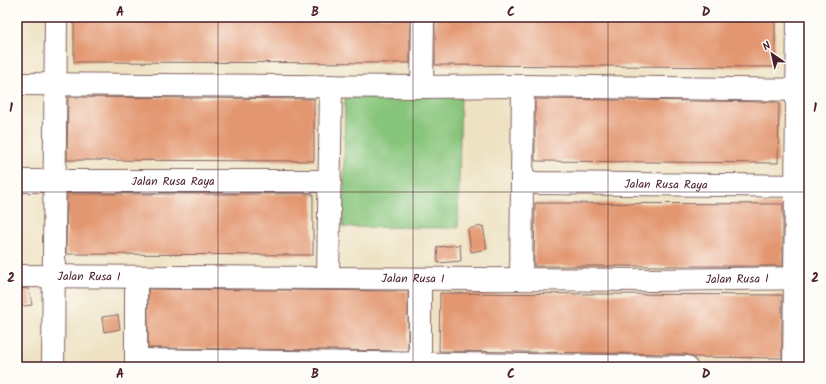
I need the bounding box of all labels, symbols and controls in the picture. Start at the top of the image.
text: A [116,2,124,23]
text: B [311,2,319,23]
text: C [507,2,515,23]
text: D [702,2,711,23]
north arrow [752,34,792,74]
text: N [759,37,775,56]
text: 1 [9,98,13,119]
text: 1 [813,98,817,119]
street label: Jalan Rusa Raya [131,172,215,191]
street label: Jalan Rusa Raya [624,175,708,195]
street label: Jalan Rusa I [57,267,121,287]
text: 2 [7,268,15,289]
text: 2 [811,268,819,289]
street label: Jalan Rusa I [381,269,445,289]
street label: Jalan Rusa I [705,270,769,289]
text: A [116,364,124,384]
text: B [311,364,319,384]
text: C [507,364,515,384]
text: D [702,364,711,384]

